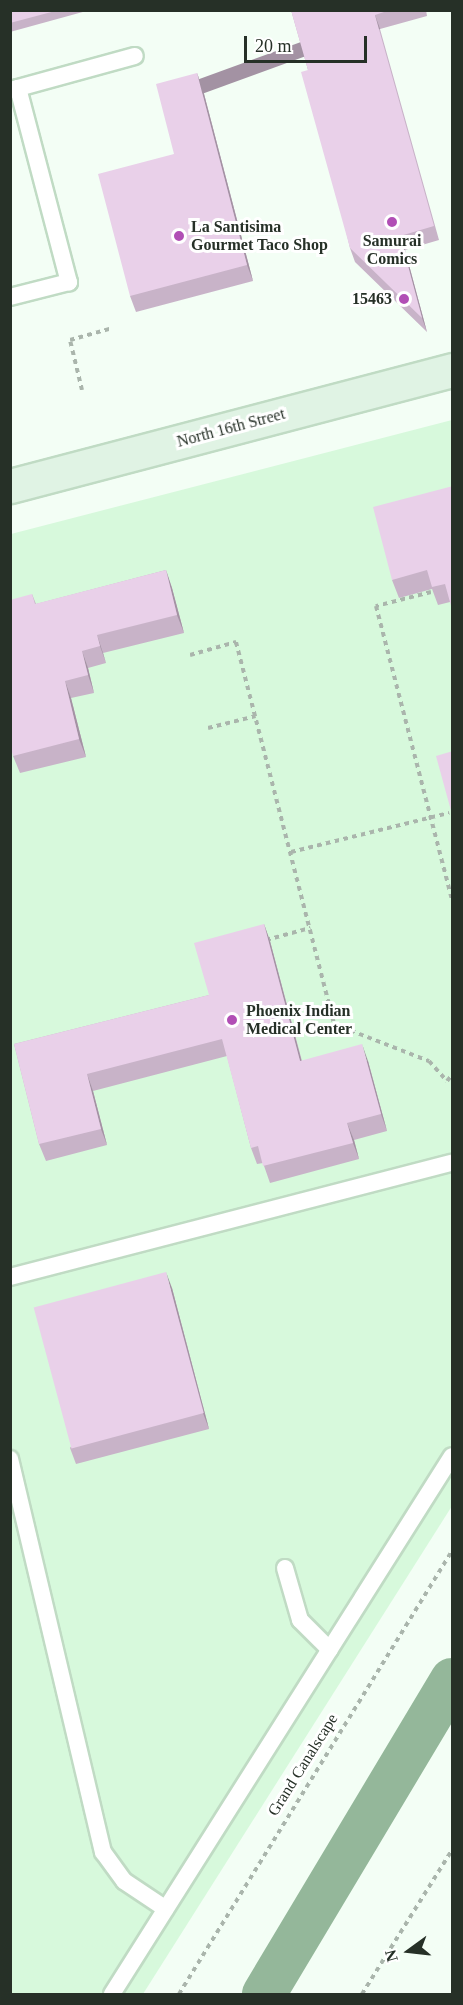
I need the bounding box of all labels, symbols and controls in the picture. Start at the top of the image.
scale bar [247,24,370,62]
text: 20 m [255,36,292,56]
marker: Samurai Comics [385,215,399,229]
place label: La Santisima Gourmet Taco Shop [191,217,328,255]
marker: La Santisima Gourmet Taco Shop [172,229,186,243]
place label: Samurai Comics [363,231,421,269]
place label: 15463 [352,289,392,309]
marker: 15463 [397,292,411,306]
street label: North 16th Street [175,404,287,452]
place label: Phoenix Indian Medical Center [246,1001,352,1039]
marker: Phoenix Indian Medical Center [223,1011,241,1029]
street label: Grand Canalscape [264,1710,342,1820]
north arrow [379,1921,439,1981]
text: N [381,1948,401,1964]

